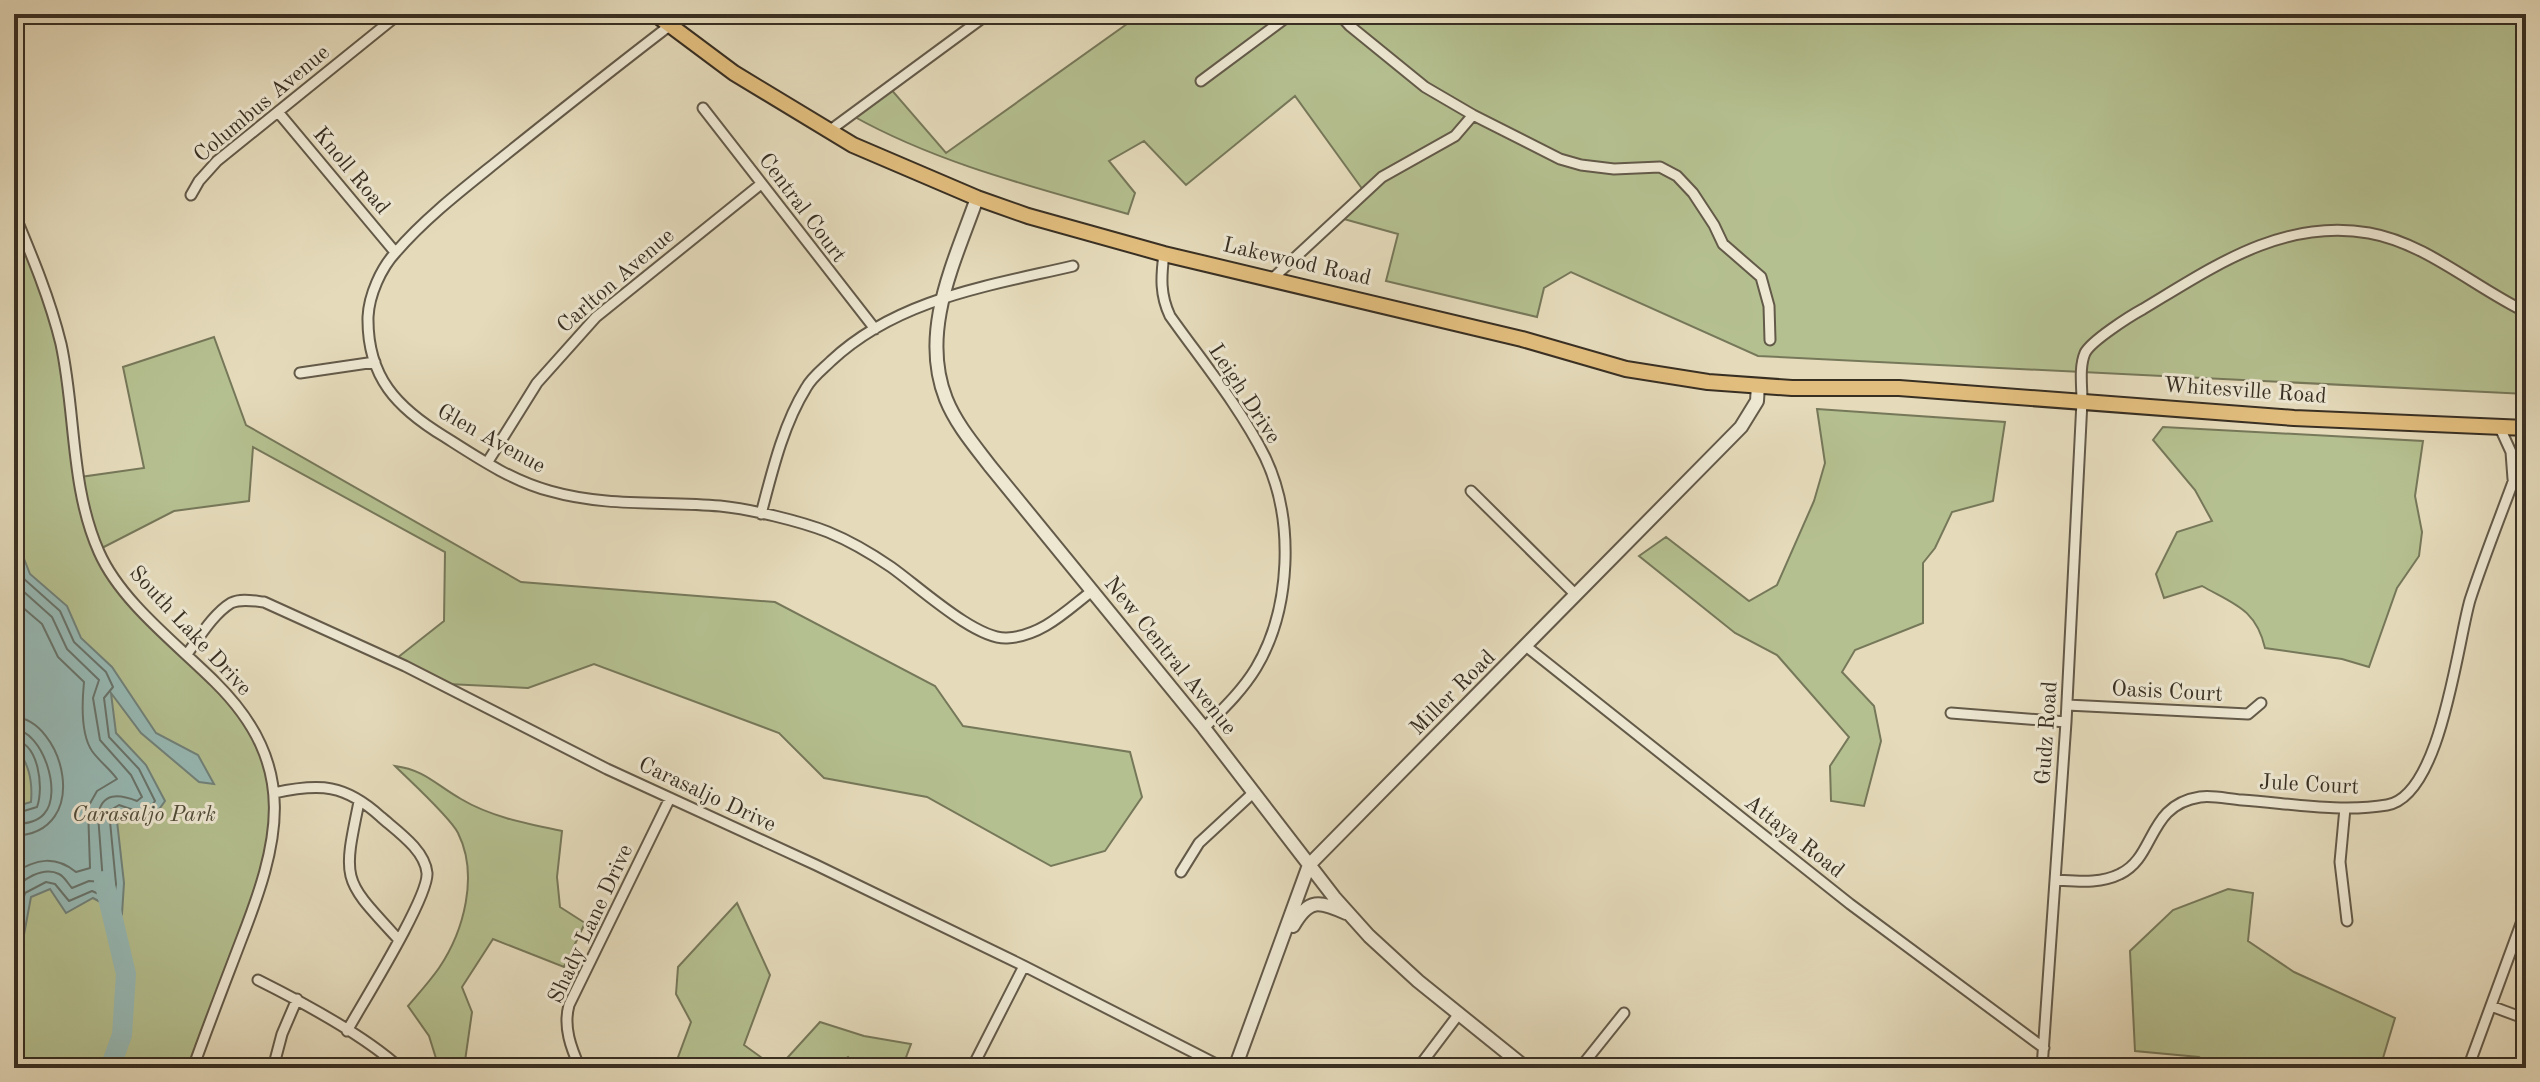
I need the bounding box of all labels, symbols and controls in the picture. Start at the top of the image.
street label: Columbus Avenue [190,41,334,167]
street label: Knoll Road [308,123,394,219]
street label: Central Court [754,149,850,267]
street label: Carlton Avenue [553,224,679,338]
street label: Lakewood Road [1221,234,1373,290]
street label: Leigh Drive [1204,340,1284,448]
street label: Whitesville Road [2163,374,2327,408]
street label: Glen Avenue [433,400,549,478]
street label: South Lake Drive [125,562,255,700]
street label: New Central Avenue [1100,573,1240,739]
street label: Miller Road [1406,646,1500,740]
street label: Oasis Court [2111,678,2223,706]
street label: Gudz Road [2032,680,2062,786]
street label: Carasaljo Drive [635,754,779,836]
street label: Jule Court [2259,771,2359,799]
street label: Attaya Road [1740,791,1848,883]
park label: Carasaljo Park [72,804,216,826]
street label: Shady Lane Drive [545,841,637,1007]

